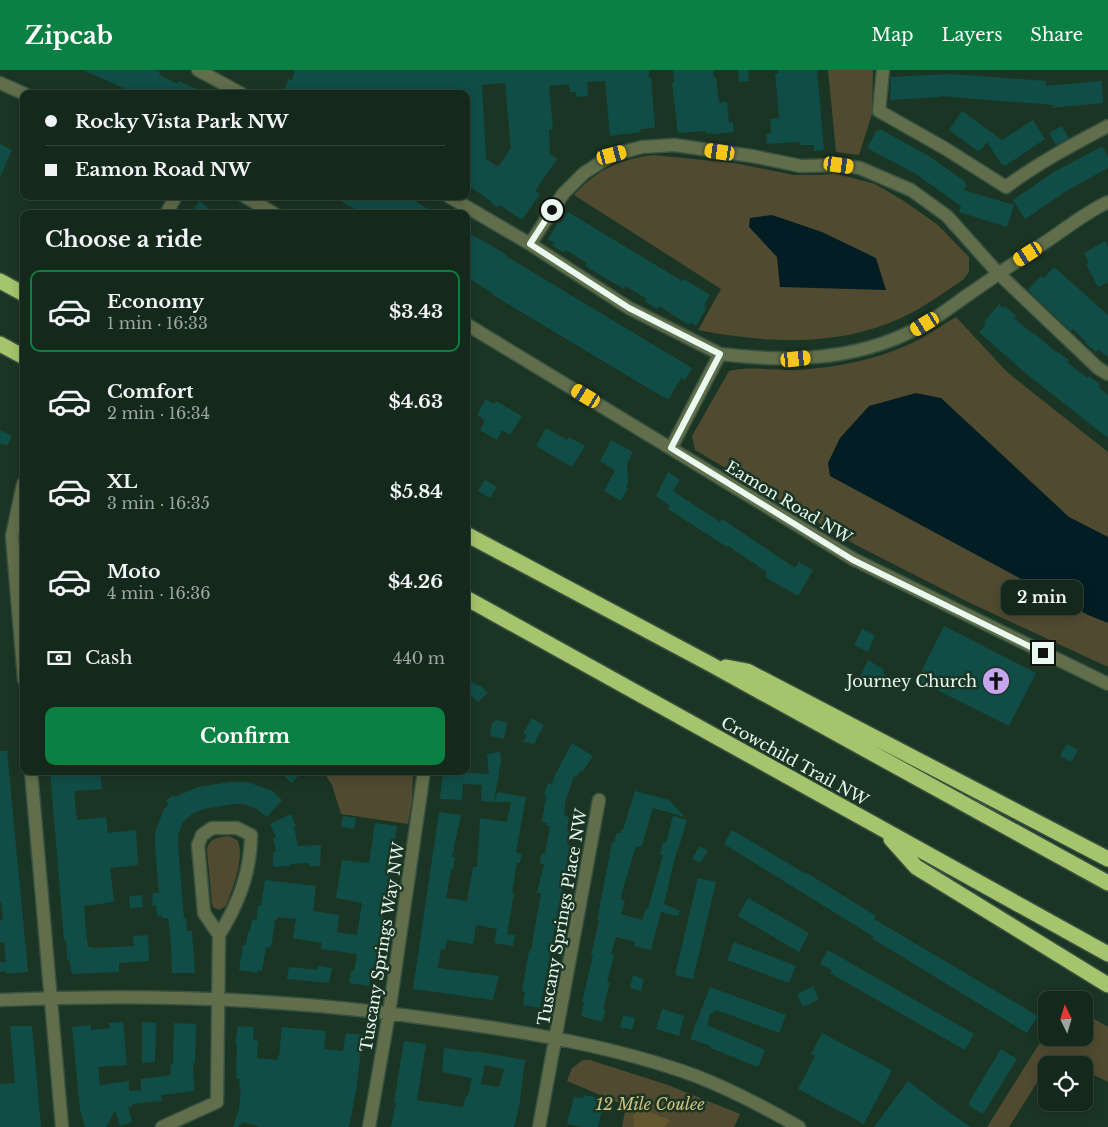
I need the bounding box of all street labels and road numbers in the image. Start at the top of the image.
street label: Eamon Road NW [722,456,856,548]
street label: Crowchild Trail NW [718,712,872,810]
street label: Tuscany Springs Place NW [533,807,591,1027]
street label: Tuscany Springs Way NW [356,841,408,1053]

